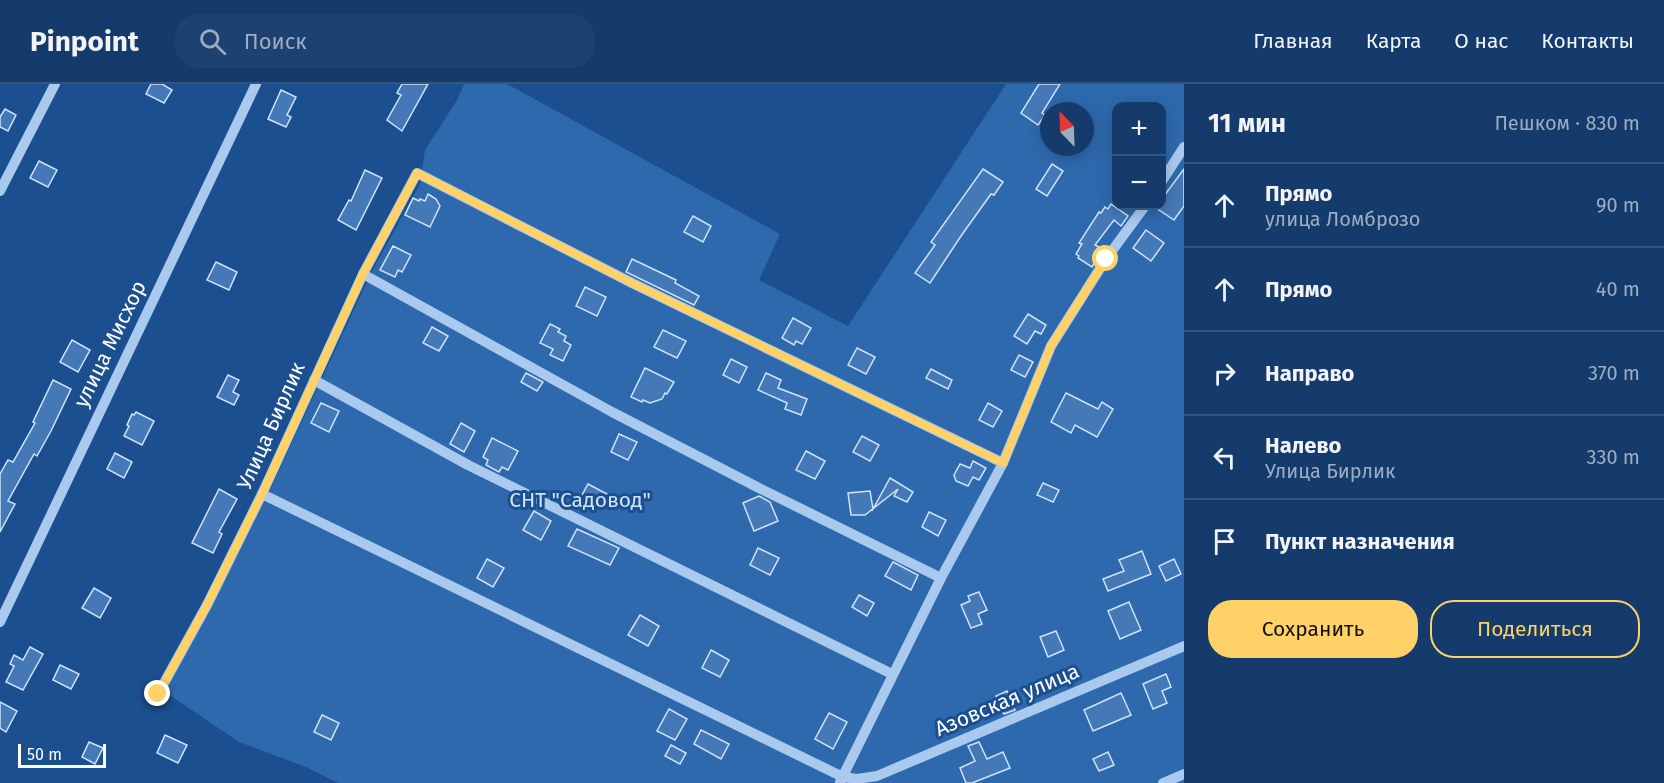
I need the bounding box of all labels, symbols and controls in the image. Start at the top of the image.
search box [175,14,595,68]
text: Pinpoint [30,25,139,58]
icon: search [196,25,229,58]
text: Поиск [244,28,307,55]
text: Главная [1253,28,1333,54]
text: Карта [1366,28,1421,54]
text: О нас [1454,28,1508,54]
text: Контакты [1541,28,1634,54]
north arrow [1040,102,1094,156]
map controls [1112,102,1166,210]
button: + [1112,102,1166,156]
text: 11 мин [1208,108,1286,139]
text: Пешком · 830 m [1494,111,1640,135]
button: − [1112,156,1166,210]
text: Прямо [1265,180,1332,207]
icon: ahead [1208,189,1241,222]
text: 90 m [1596,193,1640,217]
text: улица Ломброзо [1265,207,1421,231]
route start [1092,245,1118,271]
icon: ahead [1208,273,1241,306]
street label: улица Мисхор [68,276,152,412]
text: Прямо [1265,276,1332,303]
text: 40 m [1596,277,1640,301]
icon: right [1208,357,1241,390]
street label: Улица Бирлик [231,358,311,494]
text: Направо [1265,360,1354,387]
text: 370 m [1588,361,1640,385]
text: Налево [1265,432,1341,459]
icon: left [1208,441,1241,474]
text: 330 m [1586,445,1640,469]
text: Улица Бирлик [1265,459,1395,483]
park label: СНТ "Садовод" [509,487,651,513]
icon: arrive [1208,525,1241,558]
text: Пункт назначения [1265,528,1455,555]
button: Сохранить [1208,600,1418,658]
button: Поделиться [1430,600,1640,658]
street label: Азовская улица [931,658,1083,742]
route end [144,680,170,706]
scale bar [18,741,106,768]
text: 50 m [27,745,62,764]

